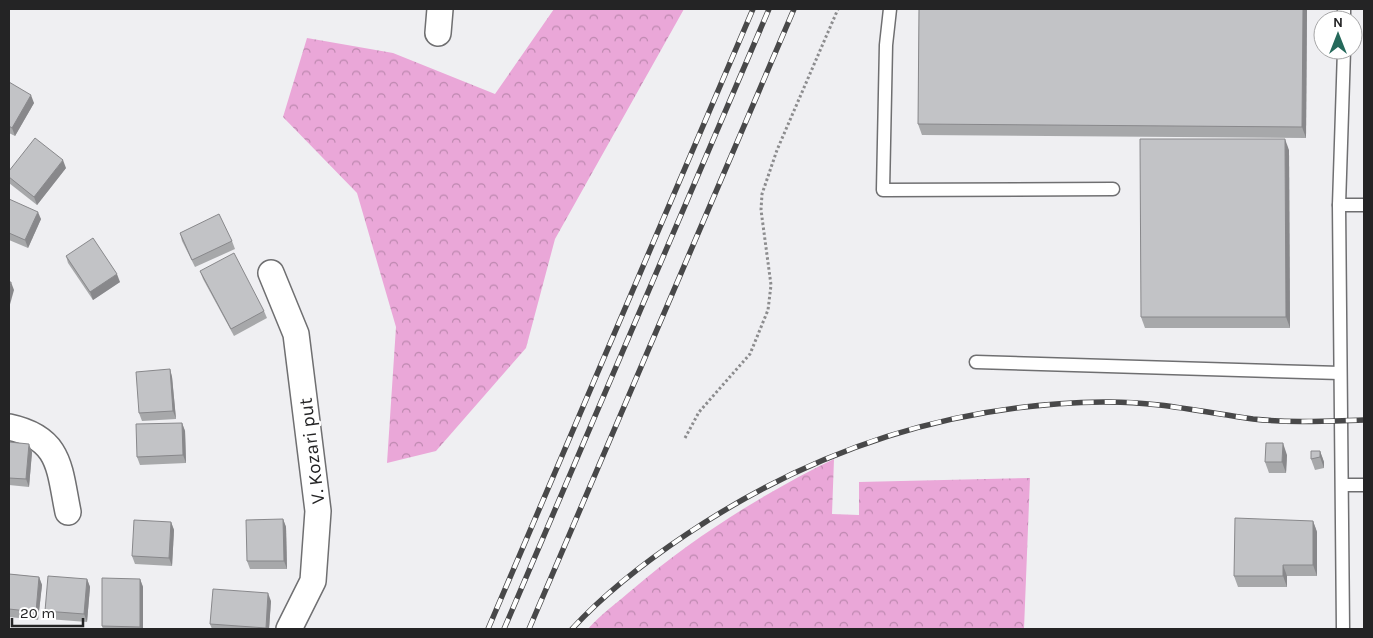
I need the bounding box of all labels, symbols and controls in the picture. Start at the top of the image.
north arrow [1313,10,1363,60]
text: N [1333,14,1343,31]
street label: V. Kozari put [295,397,329,505]
scale bar [12,596,84,628]
text: 20 m [20,604,55,622]

